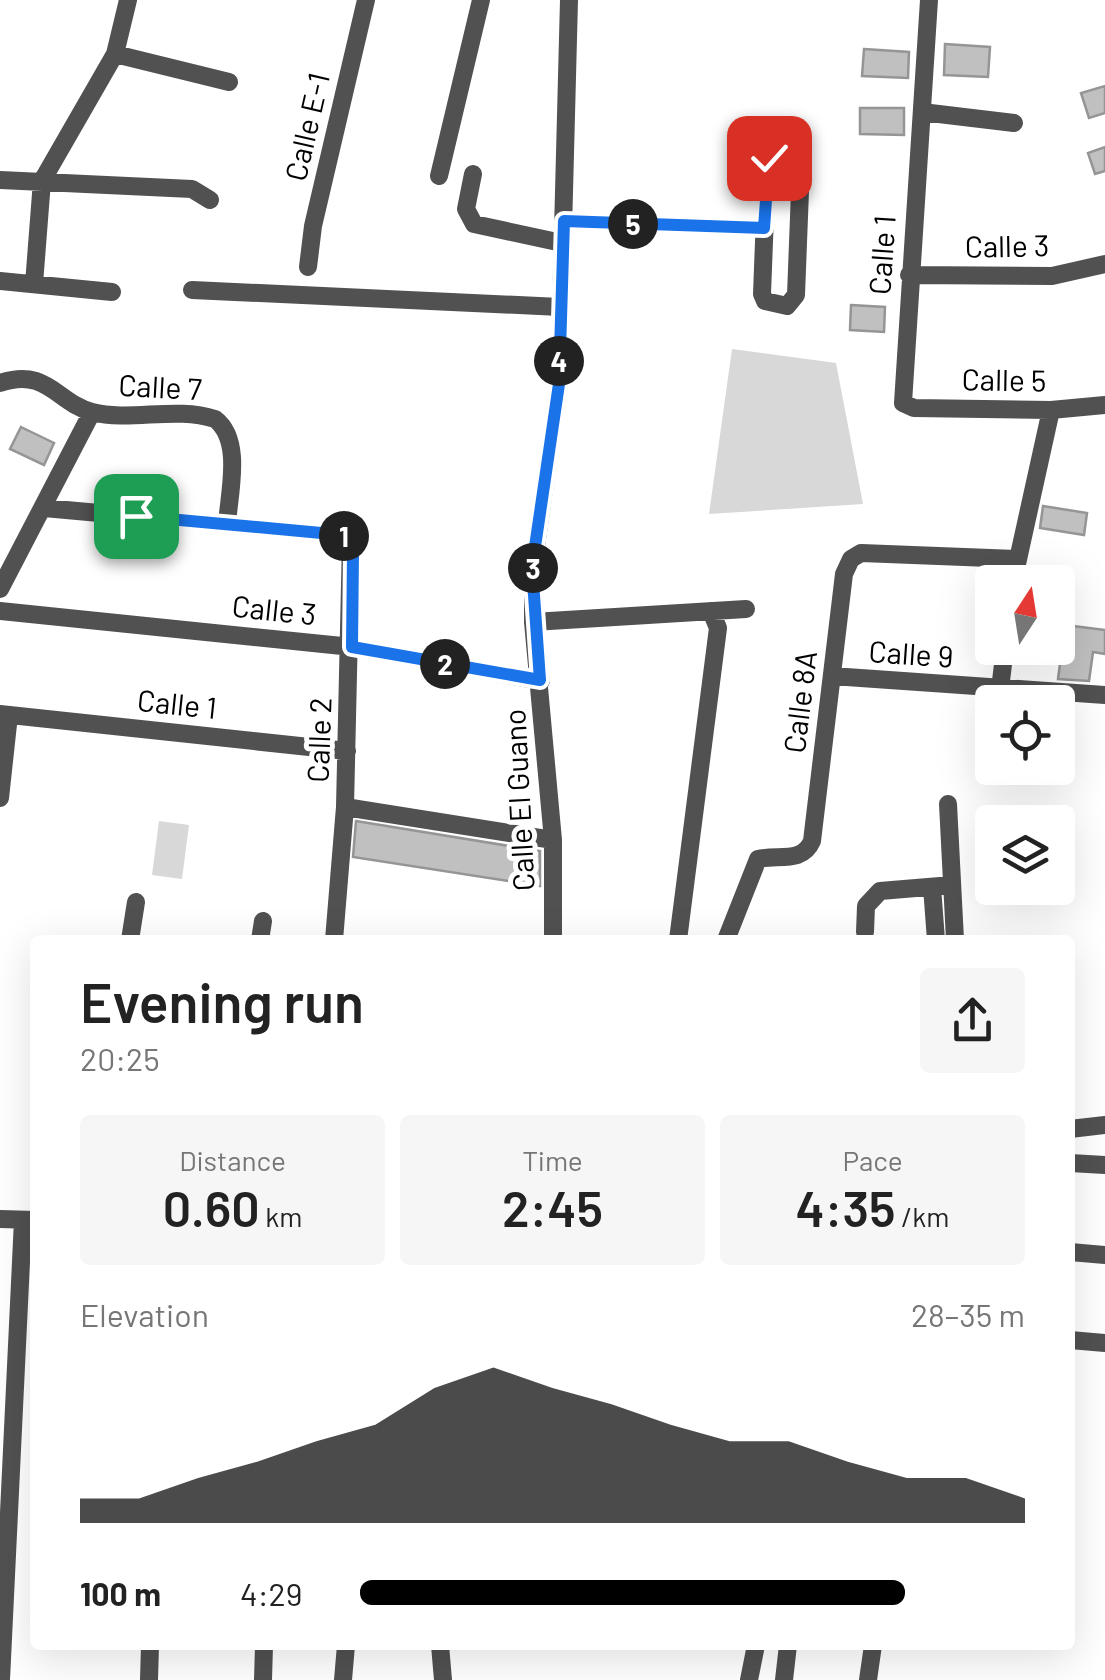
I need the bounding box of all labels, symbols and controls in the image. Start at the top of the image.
street label: Calle E-1 [276,69,336,184]
pin [727,116,812,201]
icon: check [742,131,797,186]
pin: 5 [608,199,658,249]
text: 5 [625,207,641,241]
street label: Calle 1 [860,214,902,296]
street label: Calle 3 [964,226,1050,264]
pin: 4 [534,336,584,386]
text: 4 [551,344,567,378]
street label: Calle 5 [961,360,1047,398]
street label: Calle 7 [118,366,203,406]
pin [94,474,179,559]
icon: arrive [109,489,164,544]
pin: 1 [319,511,369,561]
text: 1 [339,519,349,553]
pin: 3 [508,543,558,593]
text: 3 [525,551,541,585]
north arrow [975,565,1075,665]
map controls [975,565,1075,905]
street label: Calle 3 [230,587,318,631]
street label: Calle 9 [868,632,955,674]
pin: 2 [420,639,470,689]
text: 2 [437,647,453,681]
street label: Calle 8A [775,648,823,755]
street label: Calle 1 [136,681,219,725]
button: locate [975,685,1075,785]
street label: Calle 2 [299,697,337,783]
street label: Calle El Guano [495,708,541,892]
button: layers [975,805,1075,905]
text: Evening run [80,968,364,1034]
button: share [920,968,1025,1073]
text: 20:25 [80,1039,160,1077]
text: Distance [179,1143,286,1177]
text: Time [522,1143,583,1177]
text: Pace [842,1143,903,1177]
text: 0.60 [163,1177,260,1237]
text: 2:45 [502,1177,603,1237]
text: 4:35 [795,1177,896,1237]
text: km [260,1199,302,1233]
text: /km [896,1199,950,1233]
text: Elevation [80,1295,209,1333]
text: 28–35 m [911,1295,1025,1333]
text: 100 m [80,1574,161,1612]
text: 4:29 [240,1574,302,1612]

